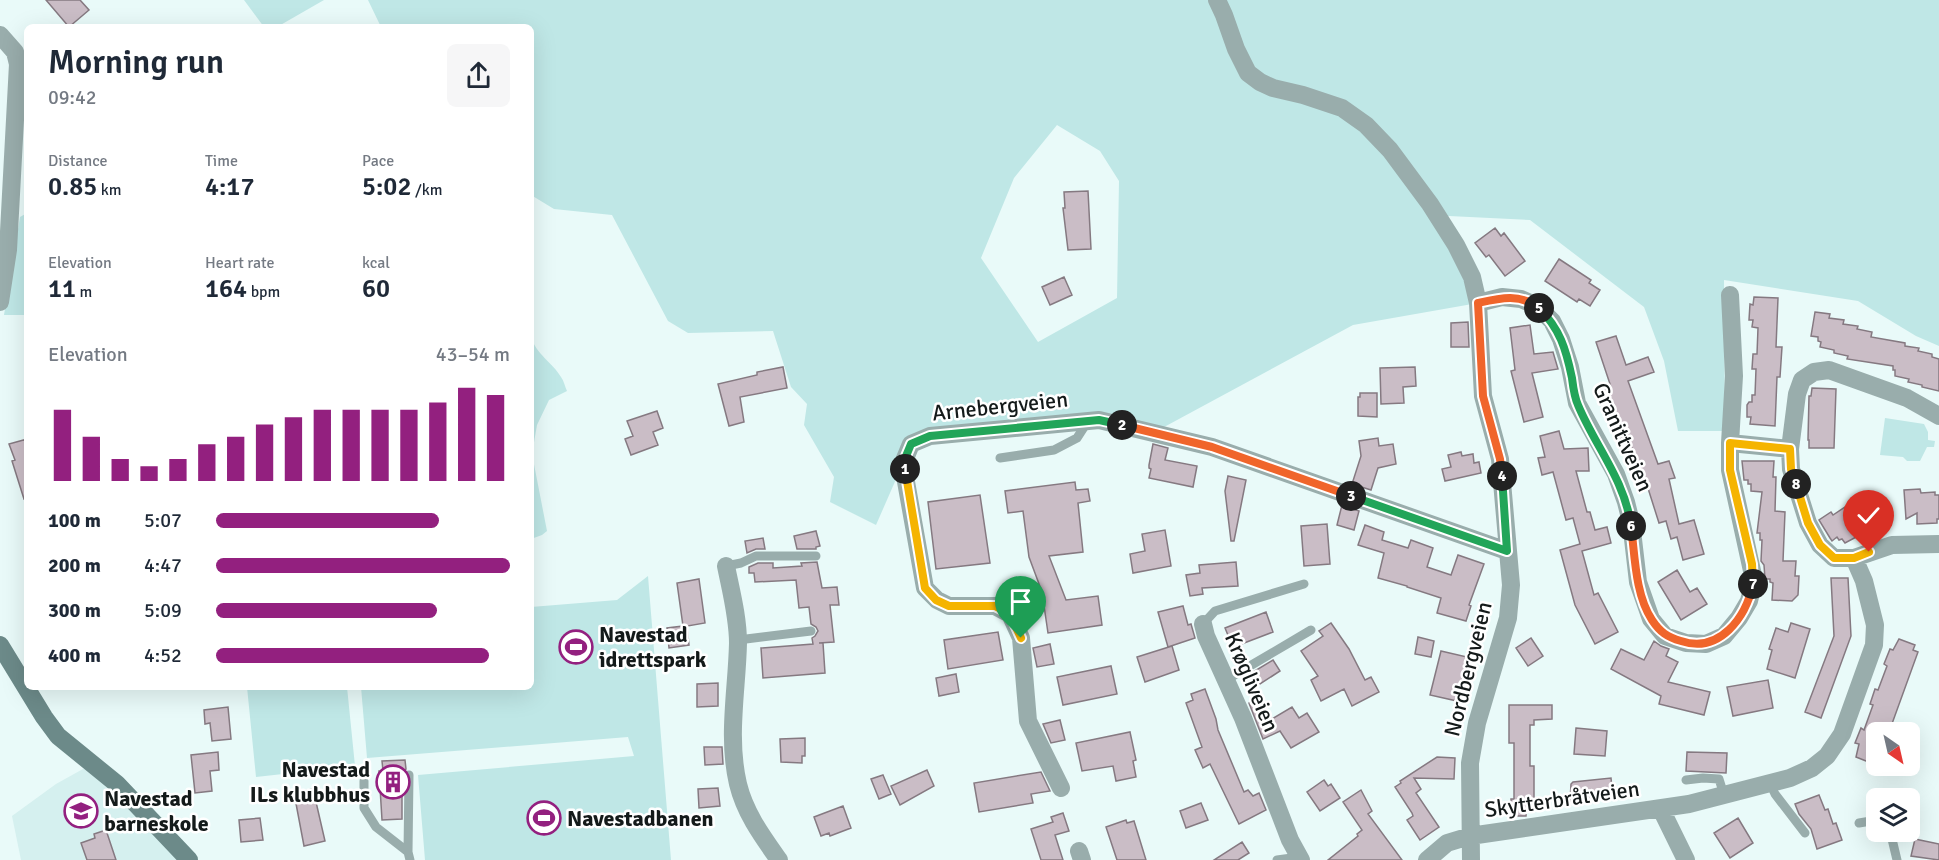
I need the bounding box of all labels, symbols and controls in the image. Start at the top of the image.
text: Morning run [48,42,224,83]
button: share [447,44,510,107]
text: 09:42 [48,85,97,110]
text: Distance [48,151,108,171]
text: Time [205,151,238,171]
text: Pace [362,151,394,171]
text: 0.85 [48,171,97,203]
text: 4:17 [205,171,254,203]
text: 5:02 [362,171,411,203]
text: km [97,180,122,200]
text: /km [411,180,443,200]
text: Elevation [48,253,112,273]
text: Heart rate [205,253,274,273]
text: kcal [362,253,390,273]
text: 11 [48,273,76,305]
text: 164 [205,273,247,305]
text: 60 [362,273,390,305]
text: m [76,282,92,302]
text: bpm [247,282,280,302]
pin: 5 [1524,293,1554,323]
text: 5 [1535,298,1543,318]
text: Elevation [48,342,128,367]
text: 43–54 m [436,342,510,367]
street label: Granittveien [1587,378,1659,496]
street label: Arnebergveien [931,385,1069,427]
pin: 2 [1107,410,1137,440]
text: 2 [1118,415,1126,435]
pin: 1 [890,454,920,484]
text: 1 [901,459,909,479]
pin: 4 [1487,461,1517,491]
text: 4 [1498,466,1506,486]
pin: 8 [1781,469,1811,499]
text: 8 [1792,474,1800,494]
pin: 3 [1336,481,1366,511]
text: 3 [1347,486,1355,506]
pin [1843,490,1894,552]
icon: check [1852,499,1885,532]
text: 100 m [48,508,101,533]
text: 5:07 [144,508,182,533]
pin: 6 [1616,511,1646,541]
text: 6 [1627,516,1635,536]
text: 200 m [48,553,101,578]
text: 4:47 [144,553,182,578]
pin: 7 [1738,569,1768,599]
text: 7 [1749,574,1757,594]
pin [995,576,1046,638]
icon: arrive [1004,585,1037,618]
text: 300 m [48,598,101,623]
text: 5:09 [144,598,182,623]
street label: Nordbergveien [1438,599,1498,739]
place label: Navestad idrettspark [599,621,707,673]
street label: Krøgliveien [1219,628,1285,736]
sports icon: Navestad idrettspark [558,629,594,665]
text: 400 m [48,643,101,668]
text: 4:52 [144,643,182,668]
north arrow [1866,722,1920,776]
map controls [1866,722,1920,842]
place label: Navestad ILs klubbhus [250,756,370,808]
building icon: Navestad ILs klubbhus [375,764,411,800]
street label: Skytterbråtveien [1483,775,1641,823]
place label: Navestad barneskole [104,785,209,837]
button: layers [1866,788,1920,842]
school or university icon: Navestad barneskole [63,793,99,829]
sports icon: Navestadbanen [526,800,562,836]
place label: Navestadbanen [567,805,714,832]

